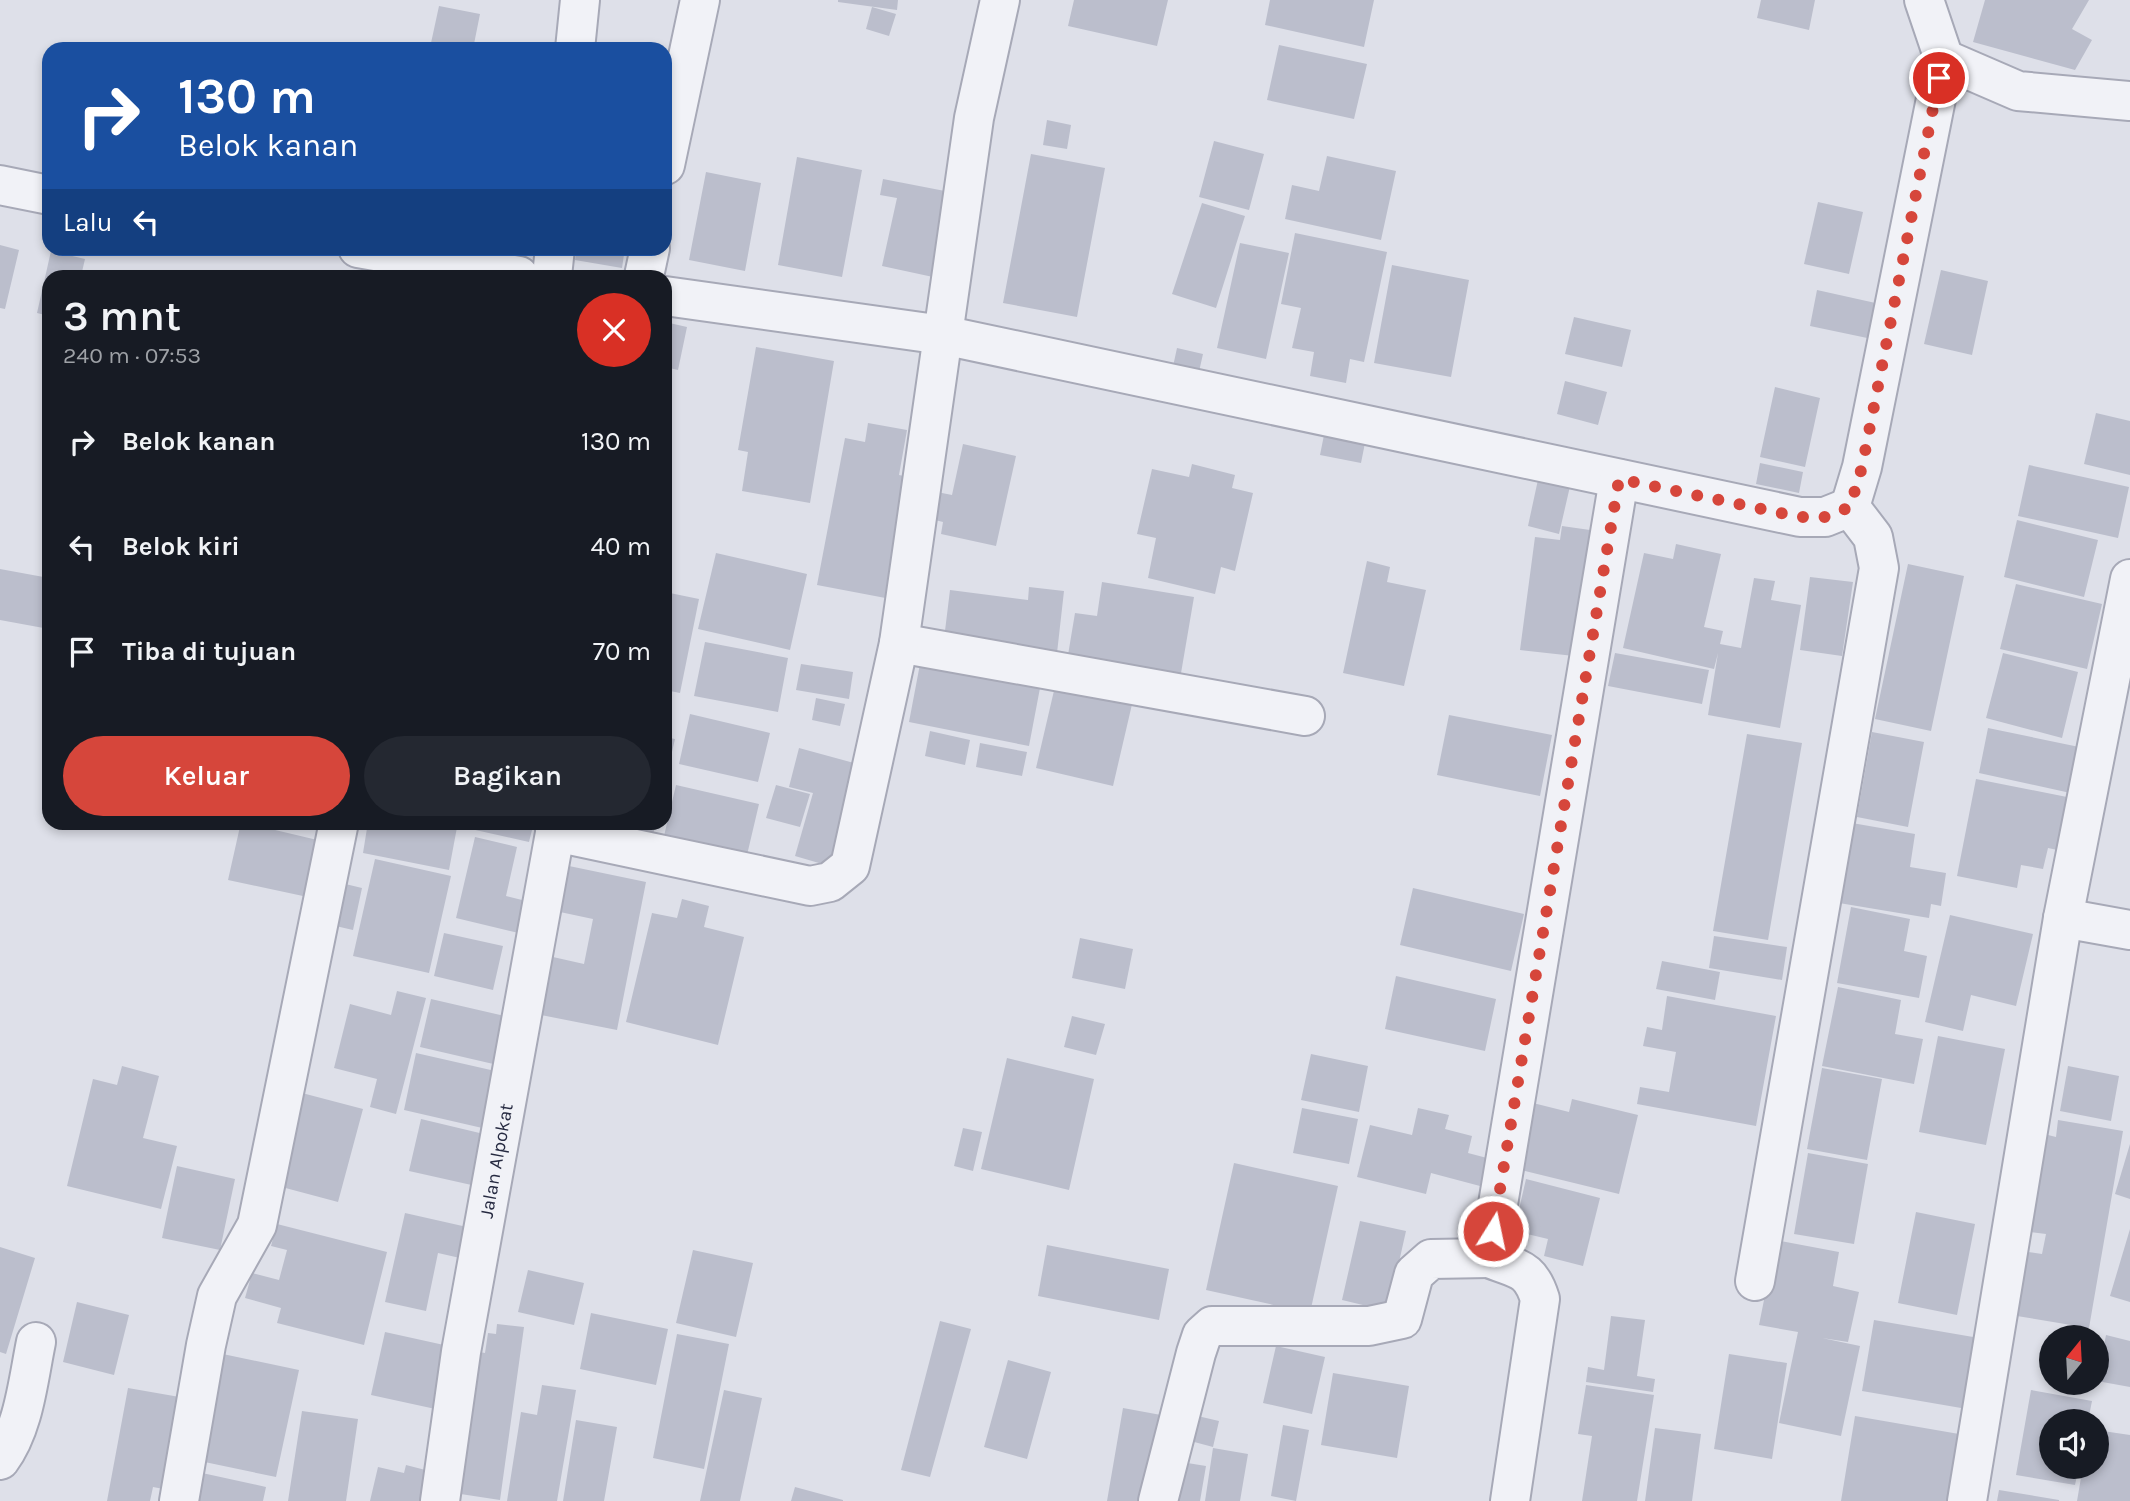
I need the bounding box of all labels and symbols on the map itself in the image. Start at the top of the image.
pin [1909,48,1969,108]
street label: Jalan Alpokat [475,1102,518,1220]
position arrow [1456,1194,1530,1268]
north arrow [2039,1325,2109,1395]

